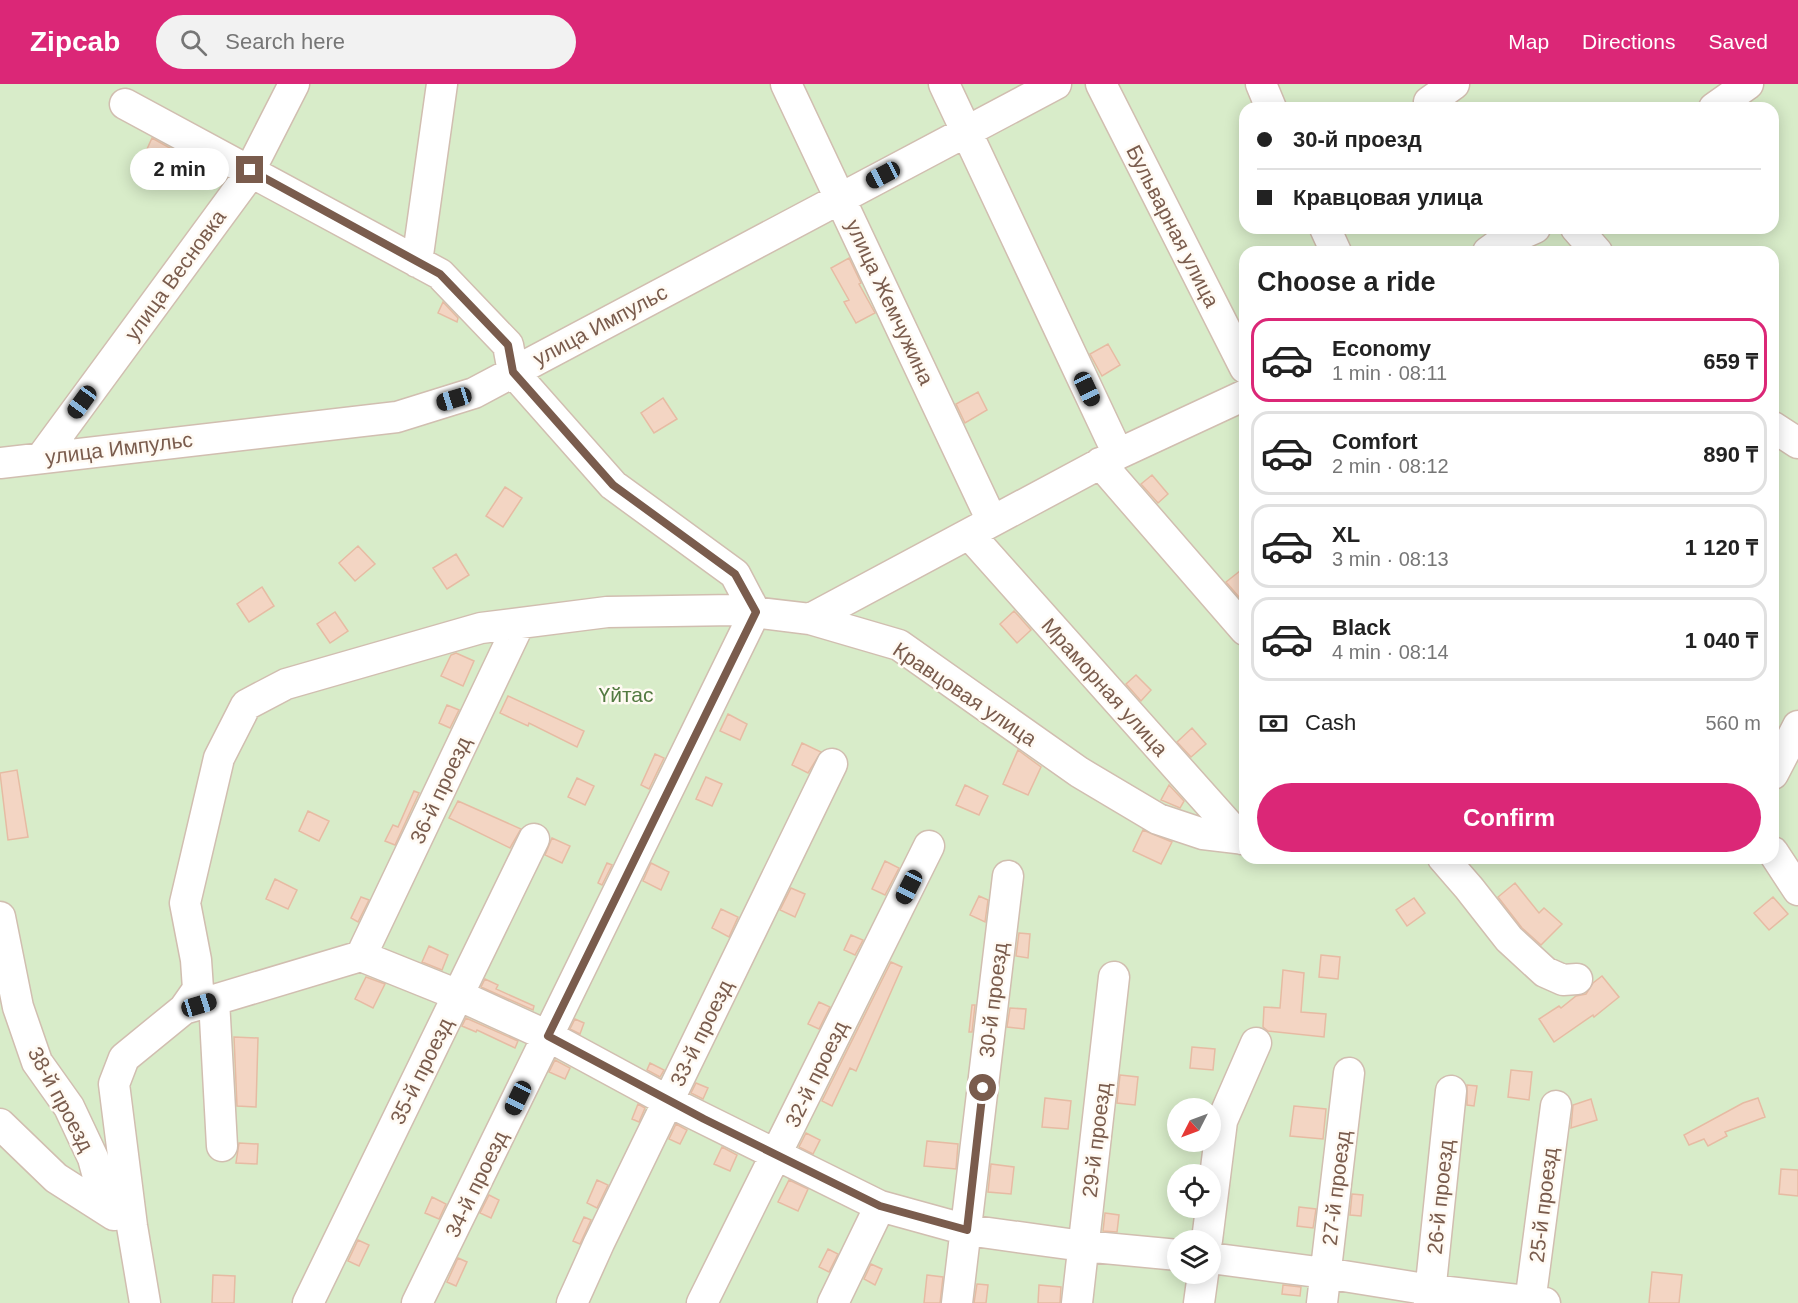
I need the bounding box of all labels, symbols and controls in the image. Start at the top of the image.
search box [156,15,576,69]
text: Zipcab [30,26,120,57]
icon: search [177,26,210,59]
text: Search here [225,29,345,54]
text: Map [1508,30,1549,53]
text: Directions [1582,30,1675,53]
text: Saved [1708,30,1768,53]
text: 30-й проезд [1293,127,1422,152]
street label: Бульварная улица [1122,141,1224,311]
callout: 2 min [130,149,229,191]
route end [236,156,263,183]
text: 2 min [153,158,206,180]
car [863,159,903,191]
text: Кравцовая улица [1293,185,1482,210]
street label: улица Весновка [120,205,230,345]
street label: улица Жемчужина [842,216,938,389]
text: Choose a ride [1257,267,1436,297]
street label: улица Импульс [529,280,671,370]
icon: car [1260,333,1314,387]
text: Economy [1332,336,1431,361]
text: 659 ₸ [1703,349,1758,374]
text: 1 min · 08:11 [1332,362,1447,384]
car [1071,369,1103,409]
car [64,382,100,422]
car [434,385,474,413]
icon: car [1260,426,1314,480]
street label: улица Импульс [44,428,194,468]
text: Comfort [1332,429,1418,454]
text: 890 ₸ [1703,442,1758,467]
text: 2 min · 08:12 [1332,455,1449,477]
icon: car [1260,519,1314,573]
text: XL [1332,522,1360,547]
text: 1 120 ₸ [1685,535,1758,560]
text: 3 min · 08:13 [1332,548,1449,570]
icon: car [1260,612,1314,666]
street label: Мраморная улица [1037,614,1173,761]
text: Black [1332,615,1391,640]
text: 1 040 ₸ [1685,628,1758,653]
street label: Кравцовая улица [889,638,1041,751]
text: 4 min · 08:14 [1332,641,1449,663]
park label: Үйтас [599,683,653,706]
icon: cash [1257,707,1290,740]
text: Cash [1305,710,1356,735]
text: 560 m [1705,712,1761,734]
street label: 36-й проезд [405,733,475,847]
button: Confirm [1257,783,1761,852]
car [893,867,925,907]
street label: 30-й проезд [975,941,1011,1059]
street label: 33-й проезд [665,976,737,1090]
car [179,991,219,1019]
street label: 35-й проезд [385,1014,457,1128]
street label: 32-й проезд [780,1017,852,1131]
street label: 38-й проезд [24,1043,98,1155]
route start [969,1074,996,1101]
car [502,1078,534,1118]
street label: 29-й проезд [1078,1081,1114,1199]
north arrow [1167,1098,1221,1152]
map controls [1167,1098,1221,1284]
street label: 34-й проезд [440,1127,512,1241]
street label: 27-й проезд [1318,1129,1354,1247]
street label: 26-й проезд [1423,1138,1457,1256]
street label: 25-й проезд [1525,1146,1561,1264]
button: locate [1167,1164,1221,1218]
button: layers [1167,1230,1221,1284]

